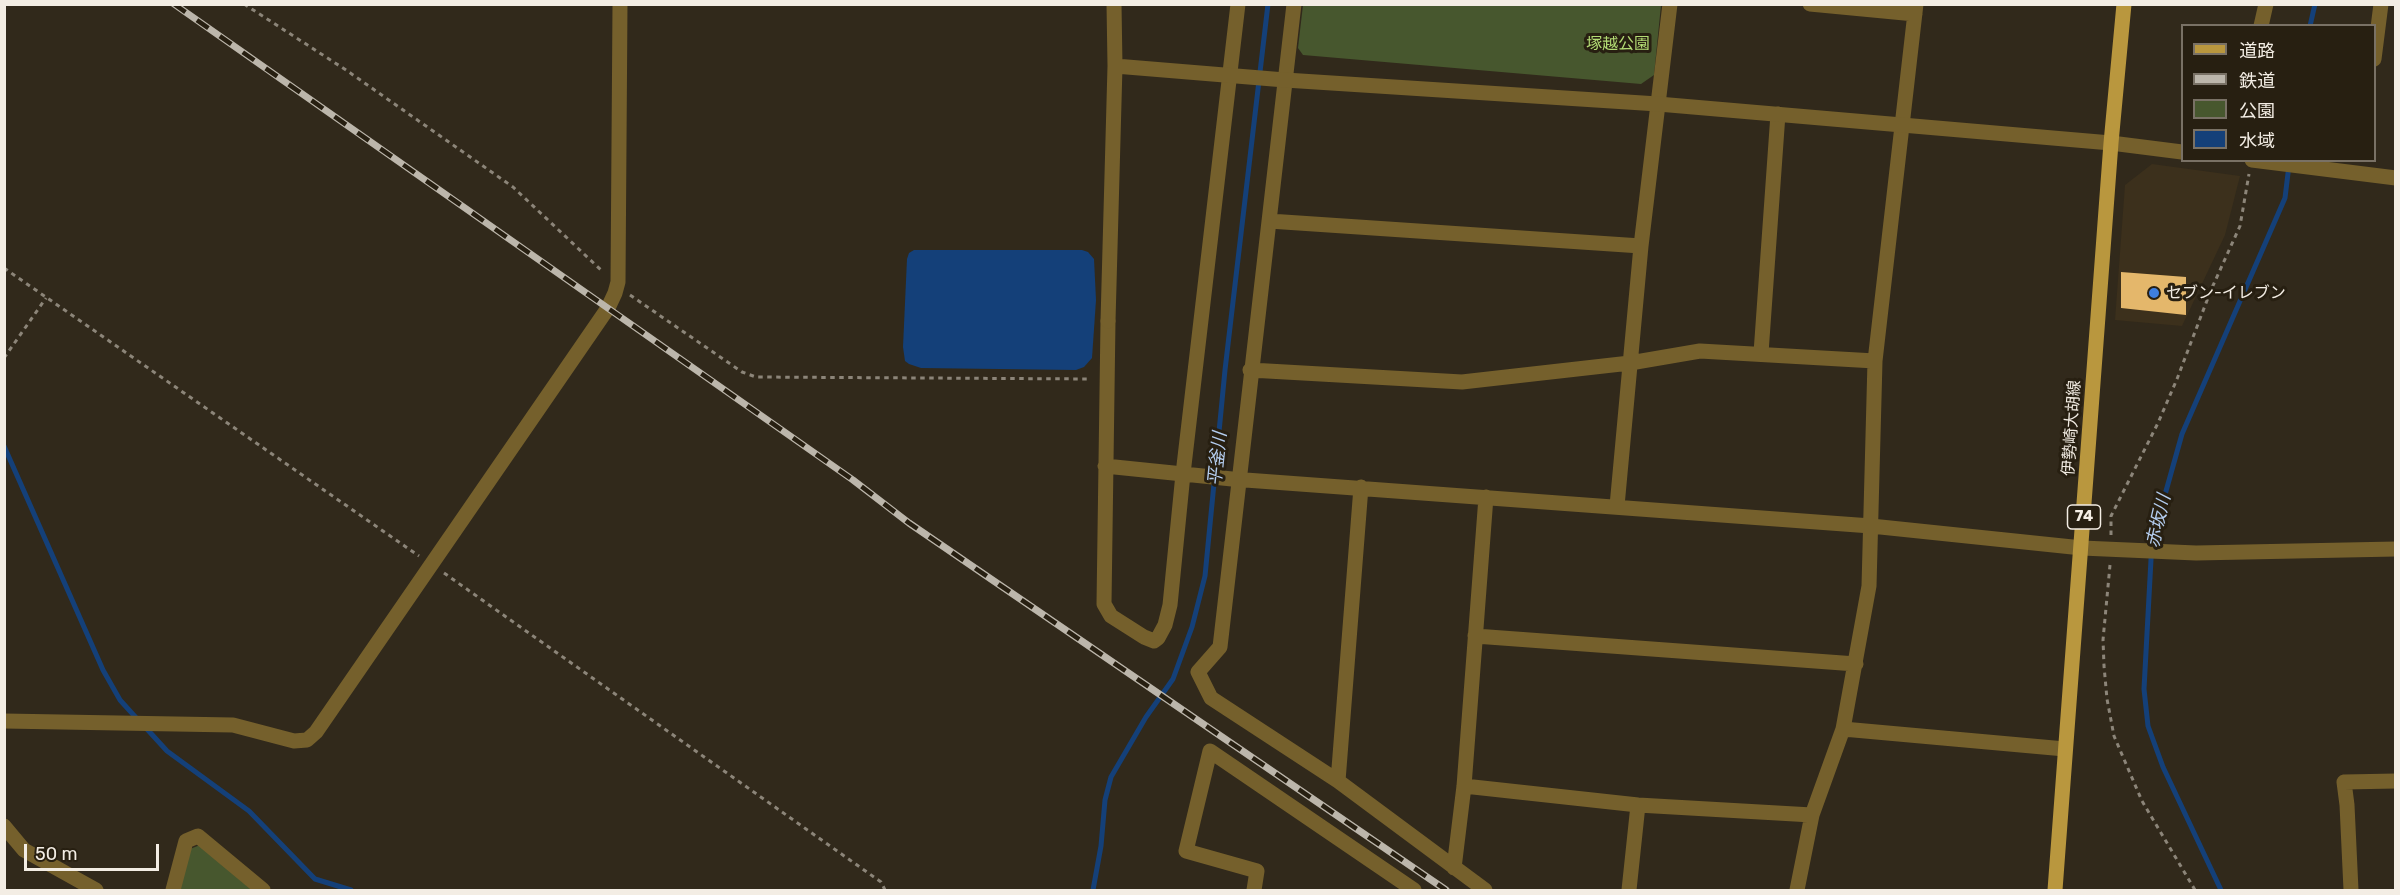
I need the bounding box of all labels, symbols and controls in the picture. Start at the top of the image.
legend [2181,24,2376,162]
park label: 塚越公園 [1586,34,1650,54]
text: 道路 [2239,40,2275,62]
text: 鉄道 [2239,70,2275,92]
text: 公園 [2239,100,2275,122]
text: 水域 [2239,130,2275,152]
place label: セブン-イレブン [2166,283,2286,303]
marker: セブン-イレブン [2147,286,2161,300]
street label: 伊勢崎大胡線 [2059,379,2085,477]
water label: 平釜川 [1204,431,1232,487]
water label: 赤坂川 [2142,492,2176,550]
road number: 74 [2068,505,2100,529]
scale bar [27,832,162,870]
text: 50 m [35,843,78,865]

